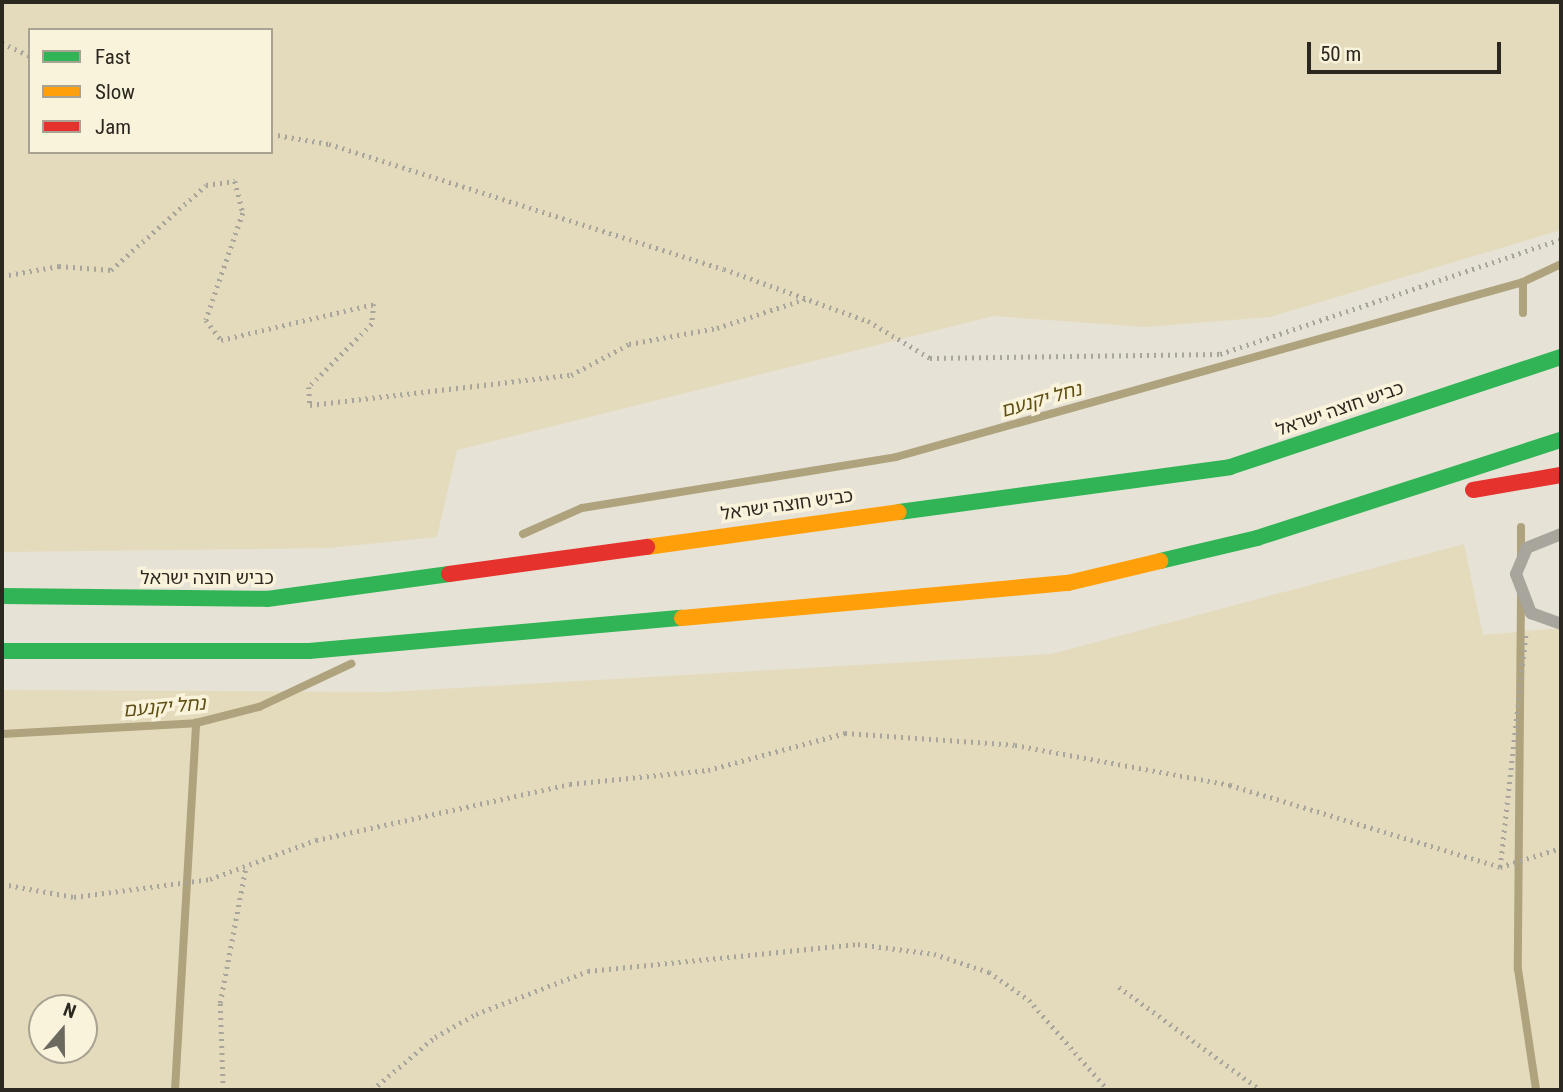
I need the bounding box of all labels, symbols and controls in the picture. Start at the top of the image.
legend [28,28,273,154]
scale bar [1311,28,1505,72]
text: 50 m [1320,42,1361,66]
text: Fast [95,45,131,69]
text: Slow [95,80,135,104]
text: Jam [95,115,131,139]
street label: כביש חוצה ישראל [1273,377,1407,441]
water label: נחל יקנעם [998,378,1084,422]
street label: כביש חוצה ישראל [719,485,855,525]
street label: כביש חוצה ישראל [140,567,274,589]
water label: נחל יקנעם [122,692,206,722]
north arrow [28,994,98,1064]
text: N [60,998,79,1023]

